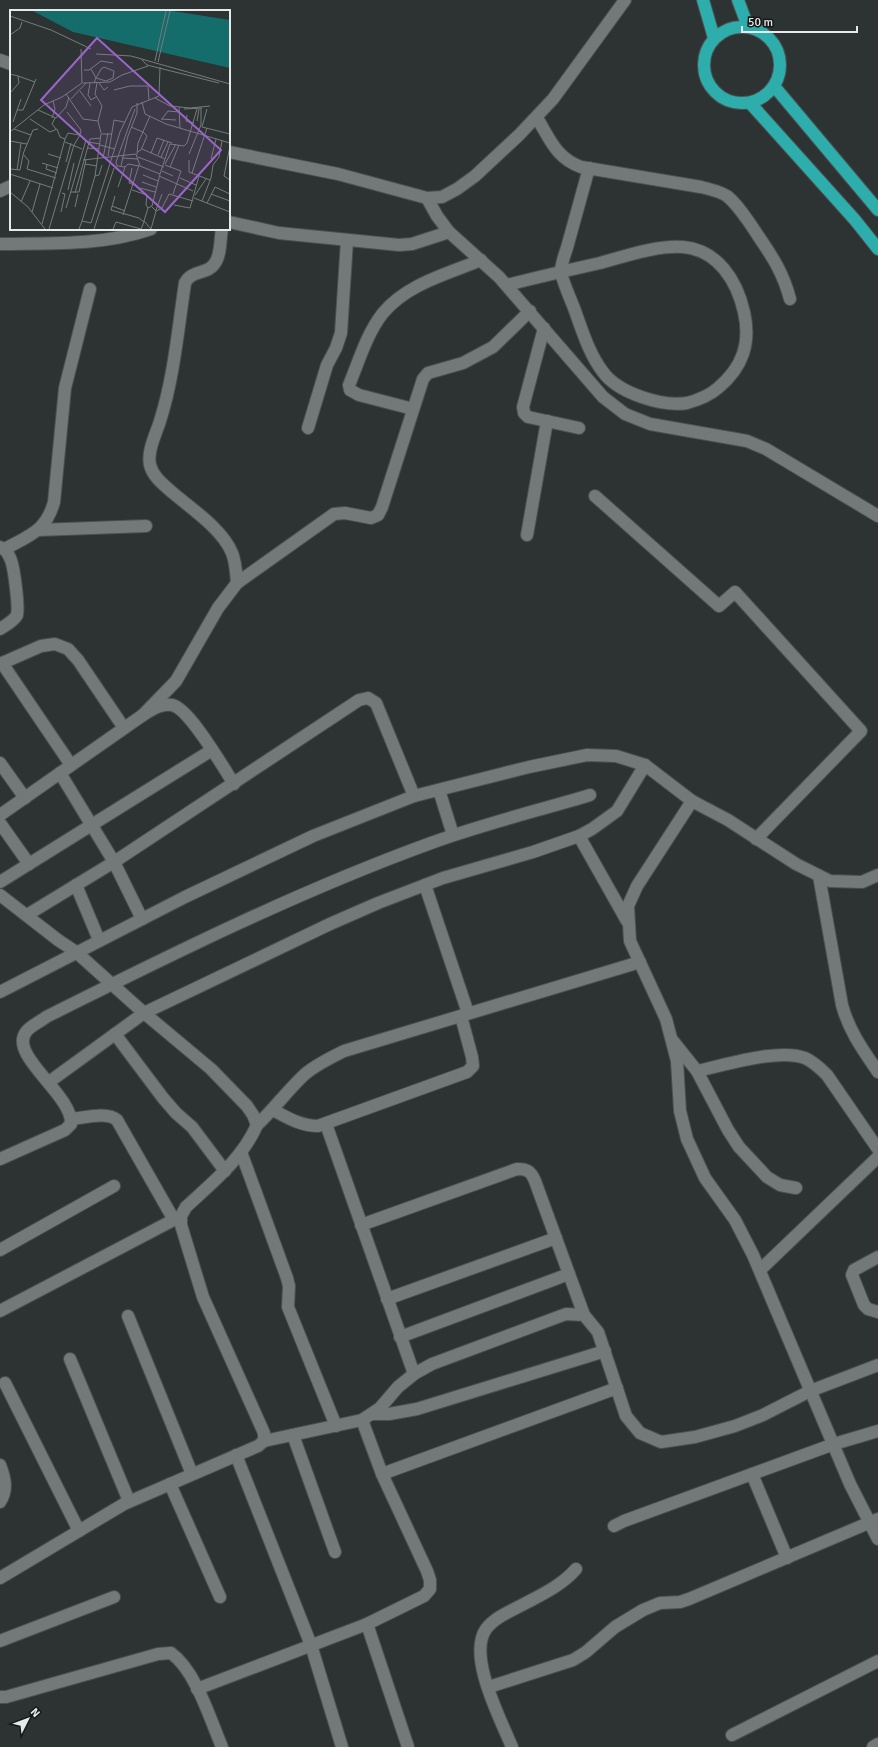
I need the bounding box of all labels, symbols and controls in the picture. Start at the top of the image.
scale bar [742,8,857,34]
inset map [10,10,230,230]
text: 50 m [748,15,773,30]
north arrow [8,1699,48,1739]
text: N [28,1705,42,1720]

